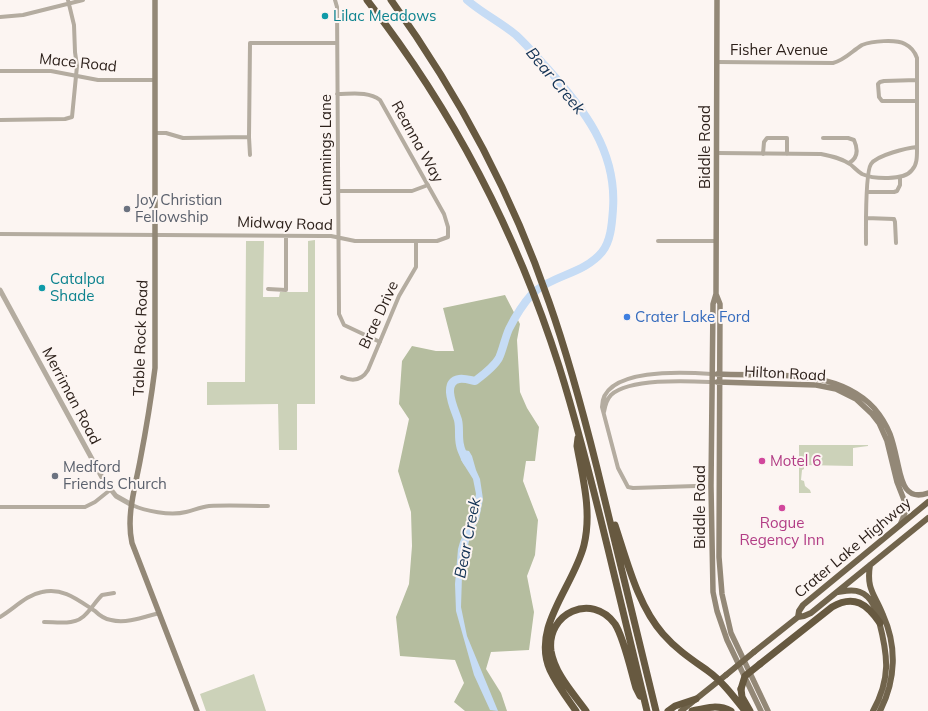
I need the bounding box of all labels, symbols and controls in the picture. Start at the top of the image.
place label: Lilac Meadows [333,7,436,25]
marker: Lilac Meadows [320,11,330,21]
street label: Fisher Avenue [730,41,828,59]
water label: Bear Creek [521,44,589,118]
street label: Mace Road [38,50,118,76]
street label: Cummings Lane [317,94,335,206]
street label: Reanna Way [387,98,447,186]
street label: Biddle Road [696,105,714,189]
place label: Joy Christian Fellowship [135,191,222,226]
marker: Joy Christian Fellowship [122,204,132,214]
street label: Midway Road [237,213,333,235]
place label: Catalpa Shade [50,270,105,305]
street label: Brae Drive [355,278,403,352]
street label: Table Rock Road [130,280,152,396]
marker: Catalpa Shade [37,283,47,293]
place label: Crater Lake Ford [635,308,750,326]
marker: Crater Lake Ford [622,312,632,322]
street label: Merriman Road [38,344,104,448]
street label: Hilton Road [744,363,826,385]
place label: Motel 6 [770,452,821,470]
marker: Motel 6 [757,456,767,466]
place label: Medford Friends Church [63,458,167,493]
street label: Biddle Road [691,465,709,549]
marker: Medford Friends Church [50,471,60,481]
street label: Crater Lake Highway [791,494,915,602]
water label: Bear Creek [451,496,485,580]
marker: Rogue Regency Inn [777,503,787,513]
place label: Rogue Regency Inn [739,514,825,549]

